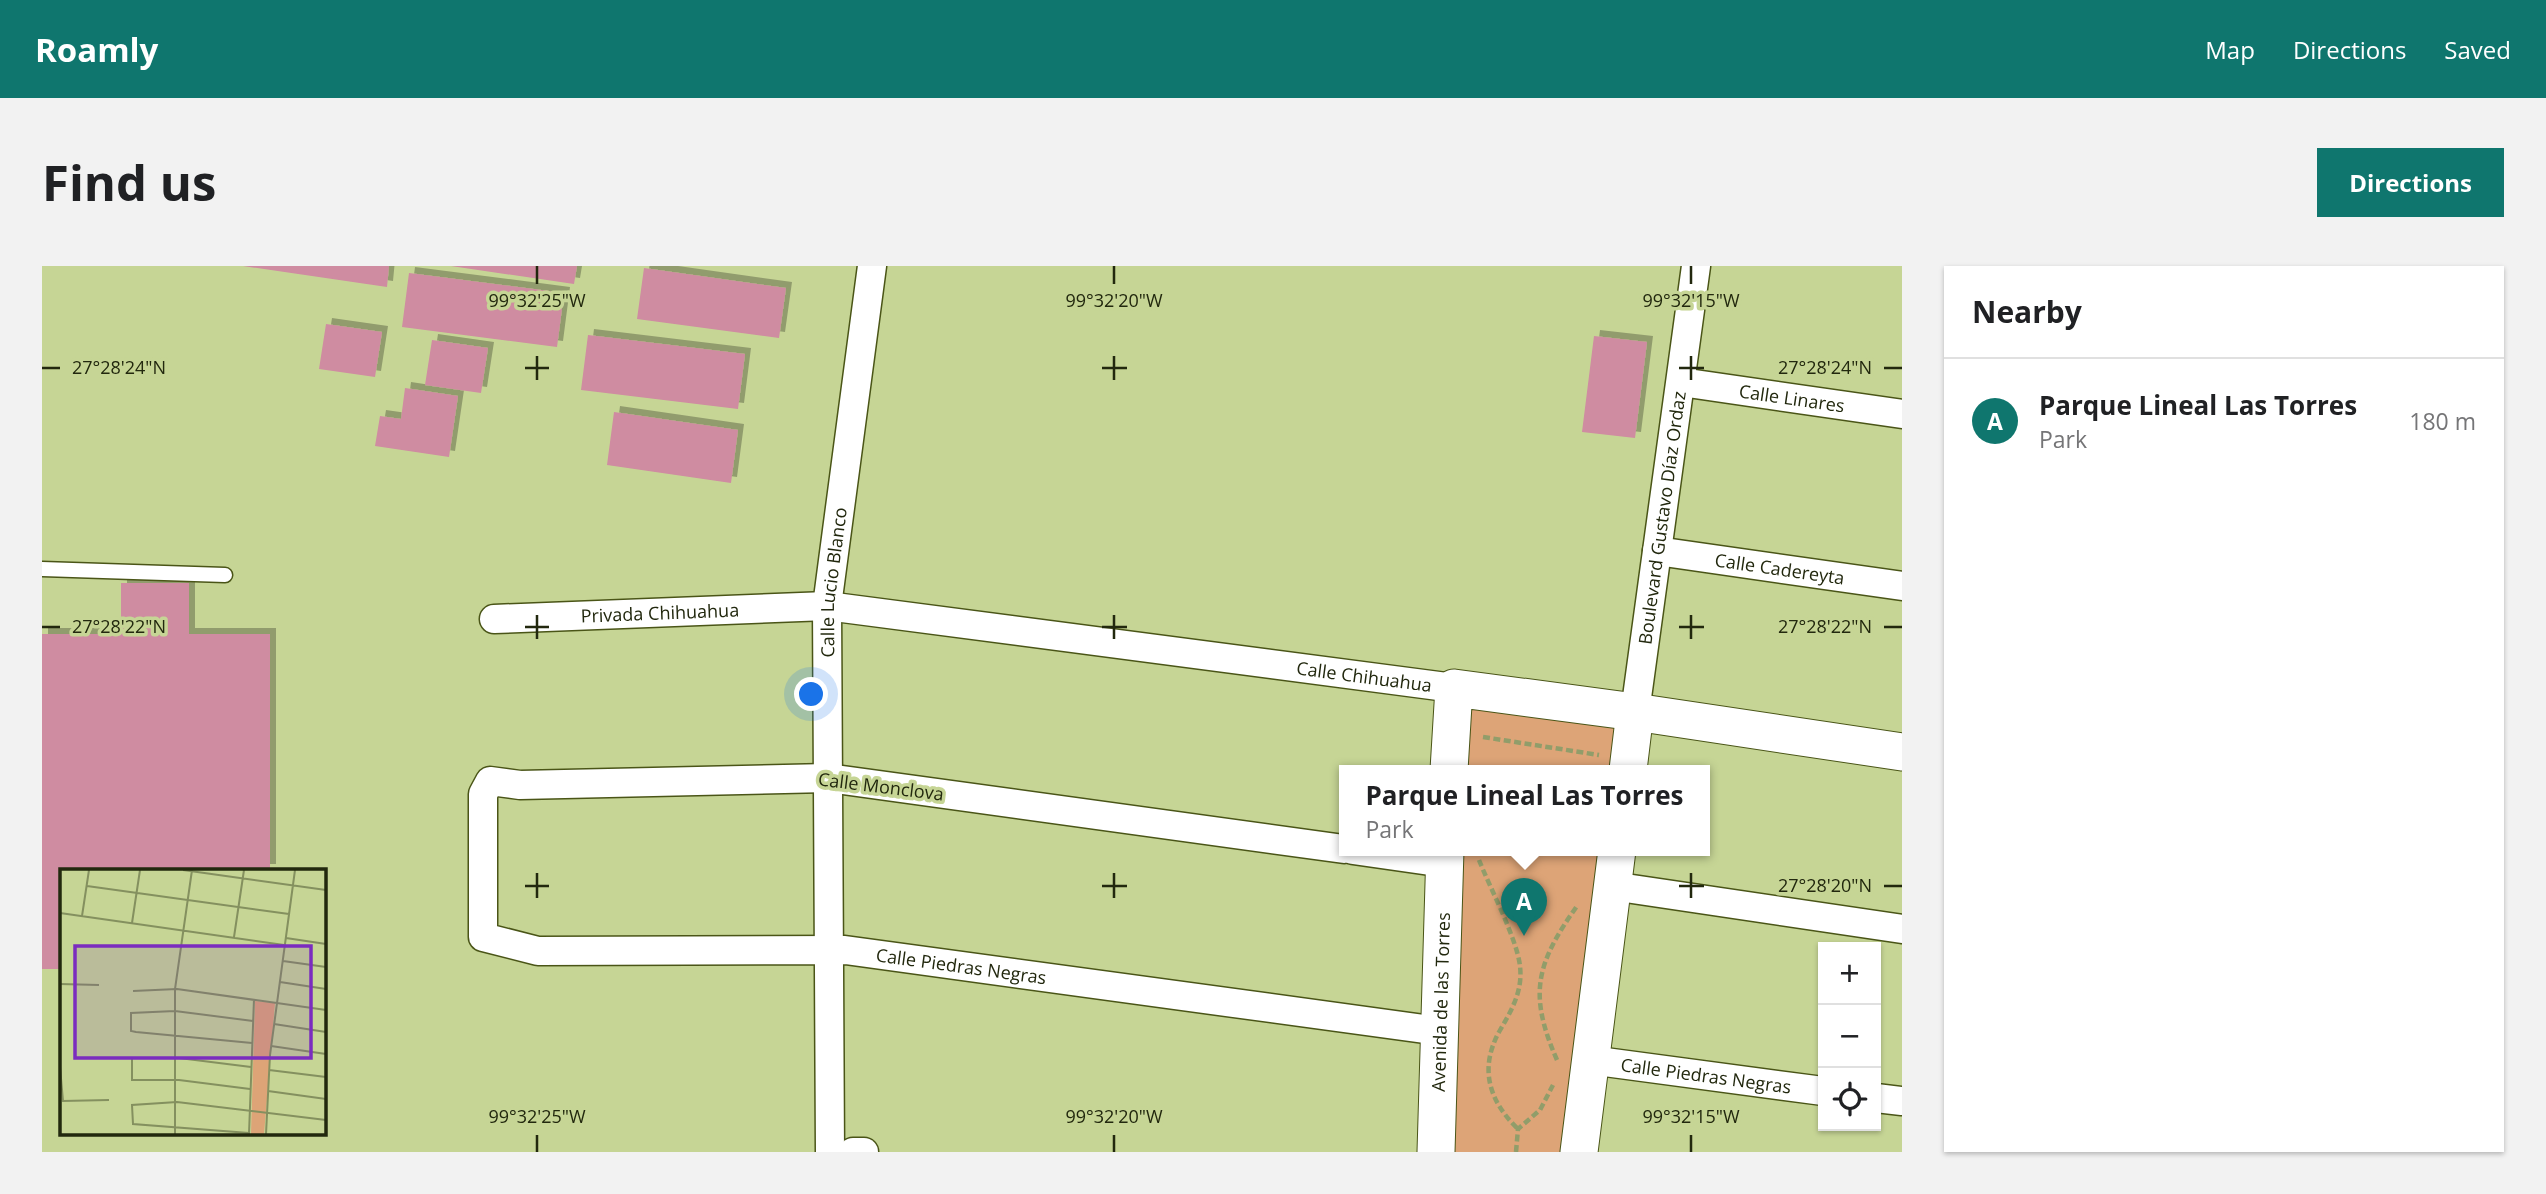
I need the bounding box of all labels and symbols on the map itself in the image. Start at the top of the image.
text: 99°32'25"W [488,288,586,312]
text: 99°32'20"W [1065,288,1163,312]
text: 99°32'15"W [1642,288,1740,312]
text: 27°28'24"N [72,355,166,379]
text: 27°28'24"N [1778,355,1872,379]
street label: Calle Linares [1738,379,1846,418]
street label: Boulevard Gustavo Díaz Ordaz [1632,390,1691,646]
street label: Calle Lucio Blanco [815,506,852,658]
street label: Calle Cadereyta [1713,547,1846,590]
street label: Privada Chihuahua [580,597,740,628]
text: 27°28'22"N [72,614,166,638]
text: 27°28'22"N [1778,614,1872,638]
street label: Calle Chihuahua [1295,656,1433,697]
your location [794,677,828,711]
street label: Calle Monclova [817,766,945,806]
inset map [60,869,326,1135]
text: 27°28'20"N [1778,873,1872,897]
pin: A [1501,878,1547,936]
street label: Avenida de las Torres [1426,912,1455,1092]
street label: Calle Piedras Negras [874,942,1048,989]
street label: Calle Piedras Negras [1619,1052,1793,1099]
text: 99°32'25"W [488,1104,586,1128]
text: 99°32'20"W [1065,1104,1163,1128]
text: 99°32'15"W [1642,1104,1740,1128]

